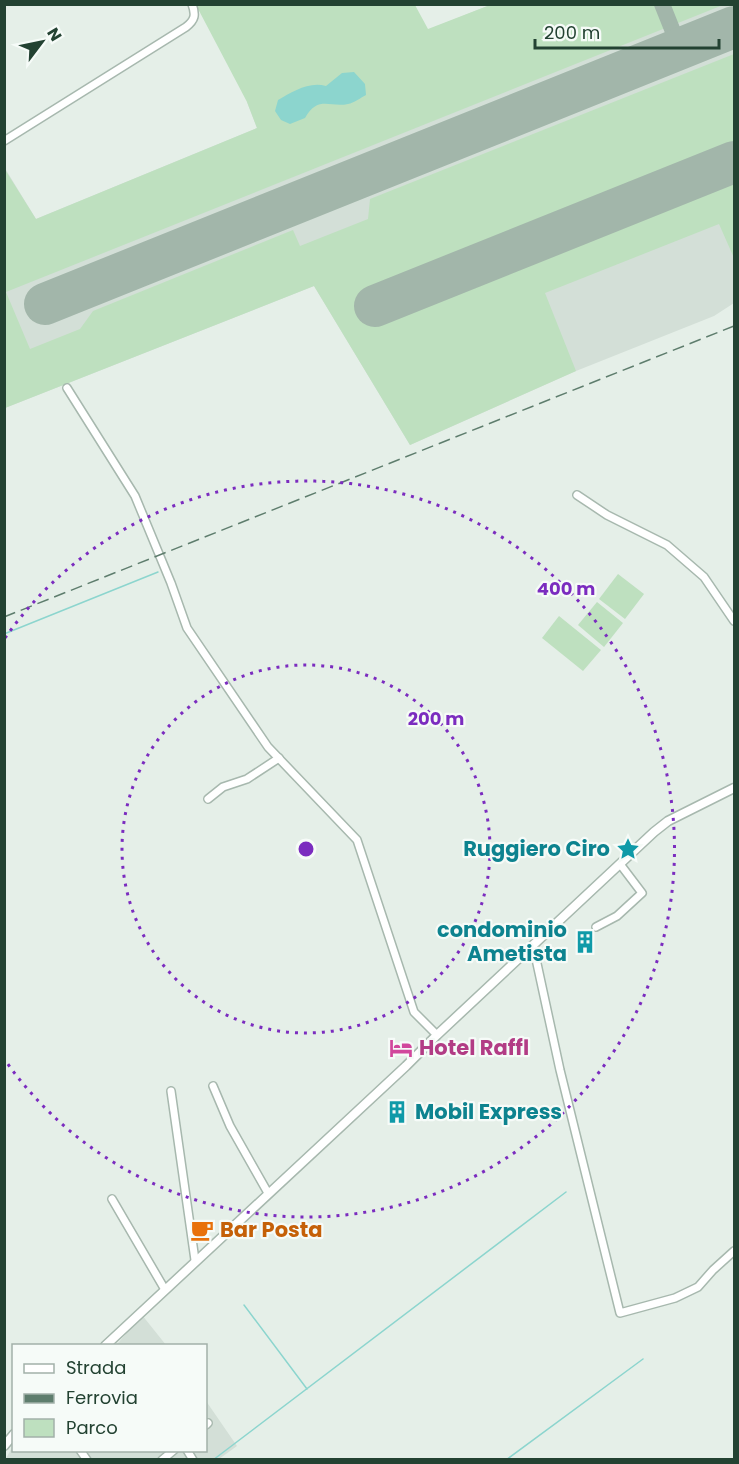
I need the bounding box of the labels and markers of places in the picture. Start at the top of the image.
place label: Ruggiero Ciro [463,834,610,863]
place icon: Ruggiero Ciro [615,836,641,862]
centre of rings [296,839,316,859]
place label: condominio Ametista [437,915,567,968]
building icon: condominio Ametista [572,929,598,955]
place label: Hotel Raffl [419,1033,529,1062]
hotel icon: Hotel Raffl [388,1035,414,1061]
place label: Mobil Express [415,1097,562,1126]
building icon: Mobil Express [384,1099,410,1125]
place label: Bar Posta [220,1215,323,1244]
cafe icon: Bar Posta [189,1217,215,1243]

